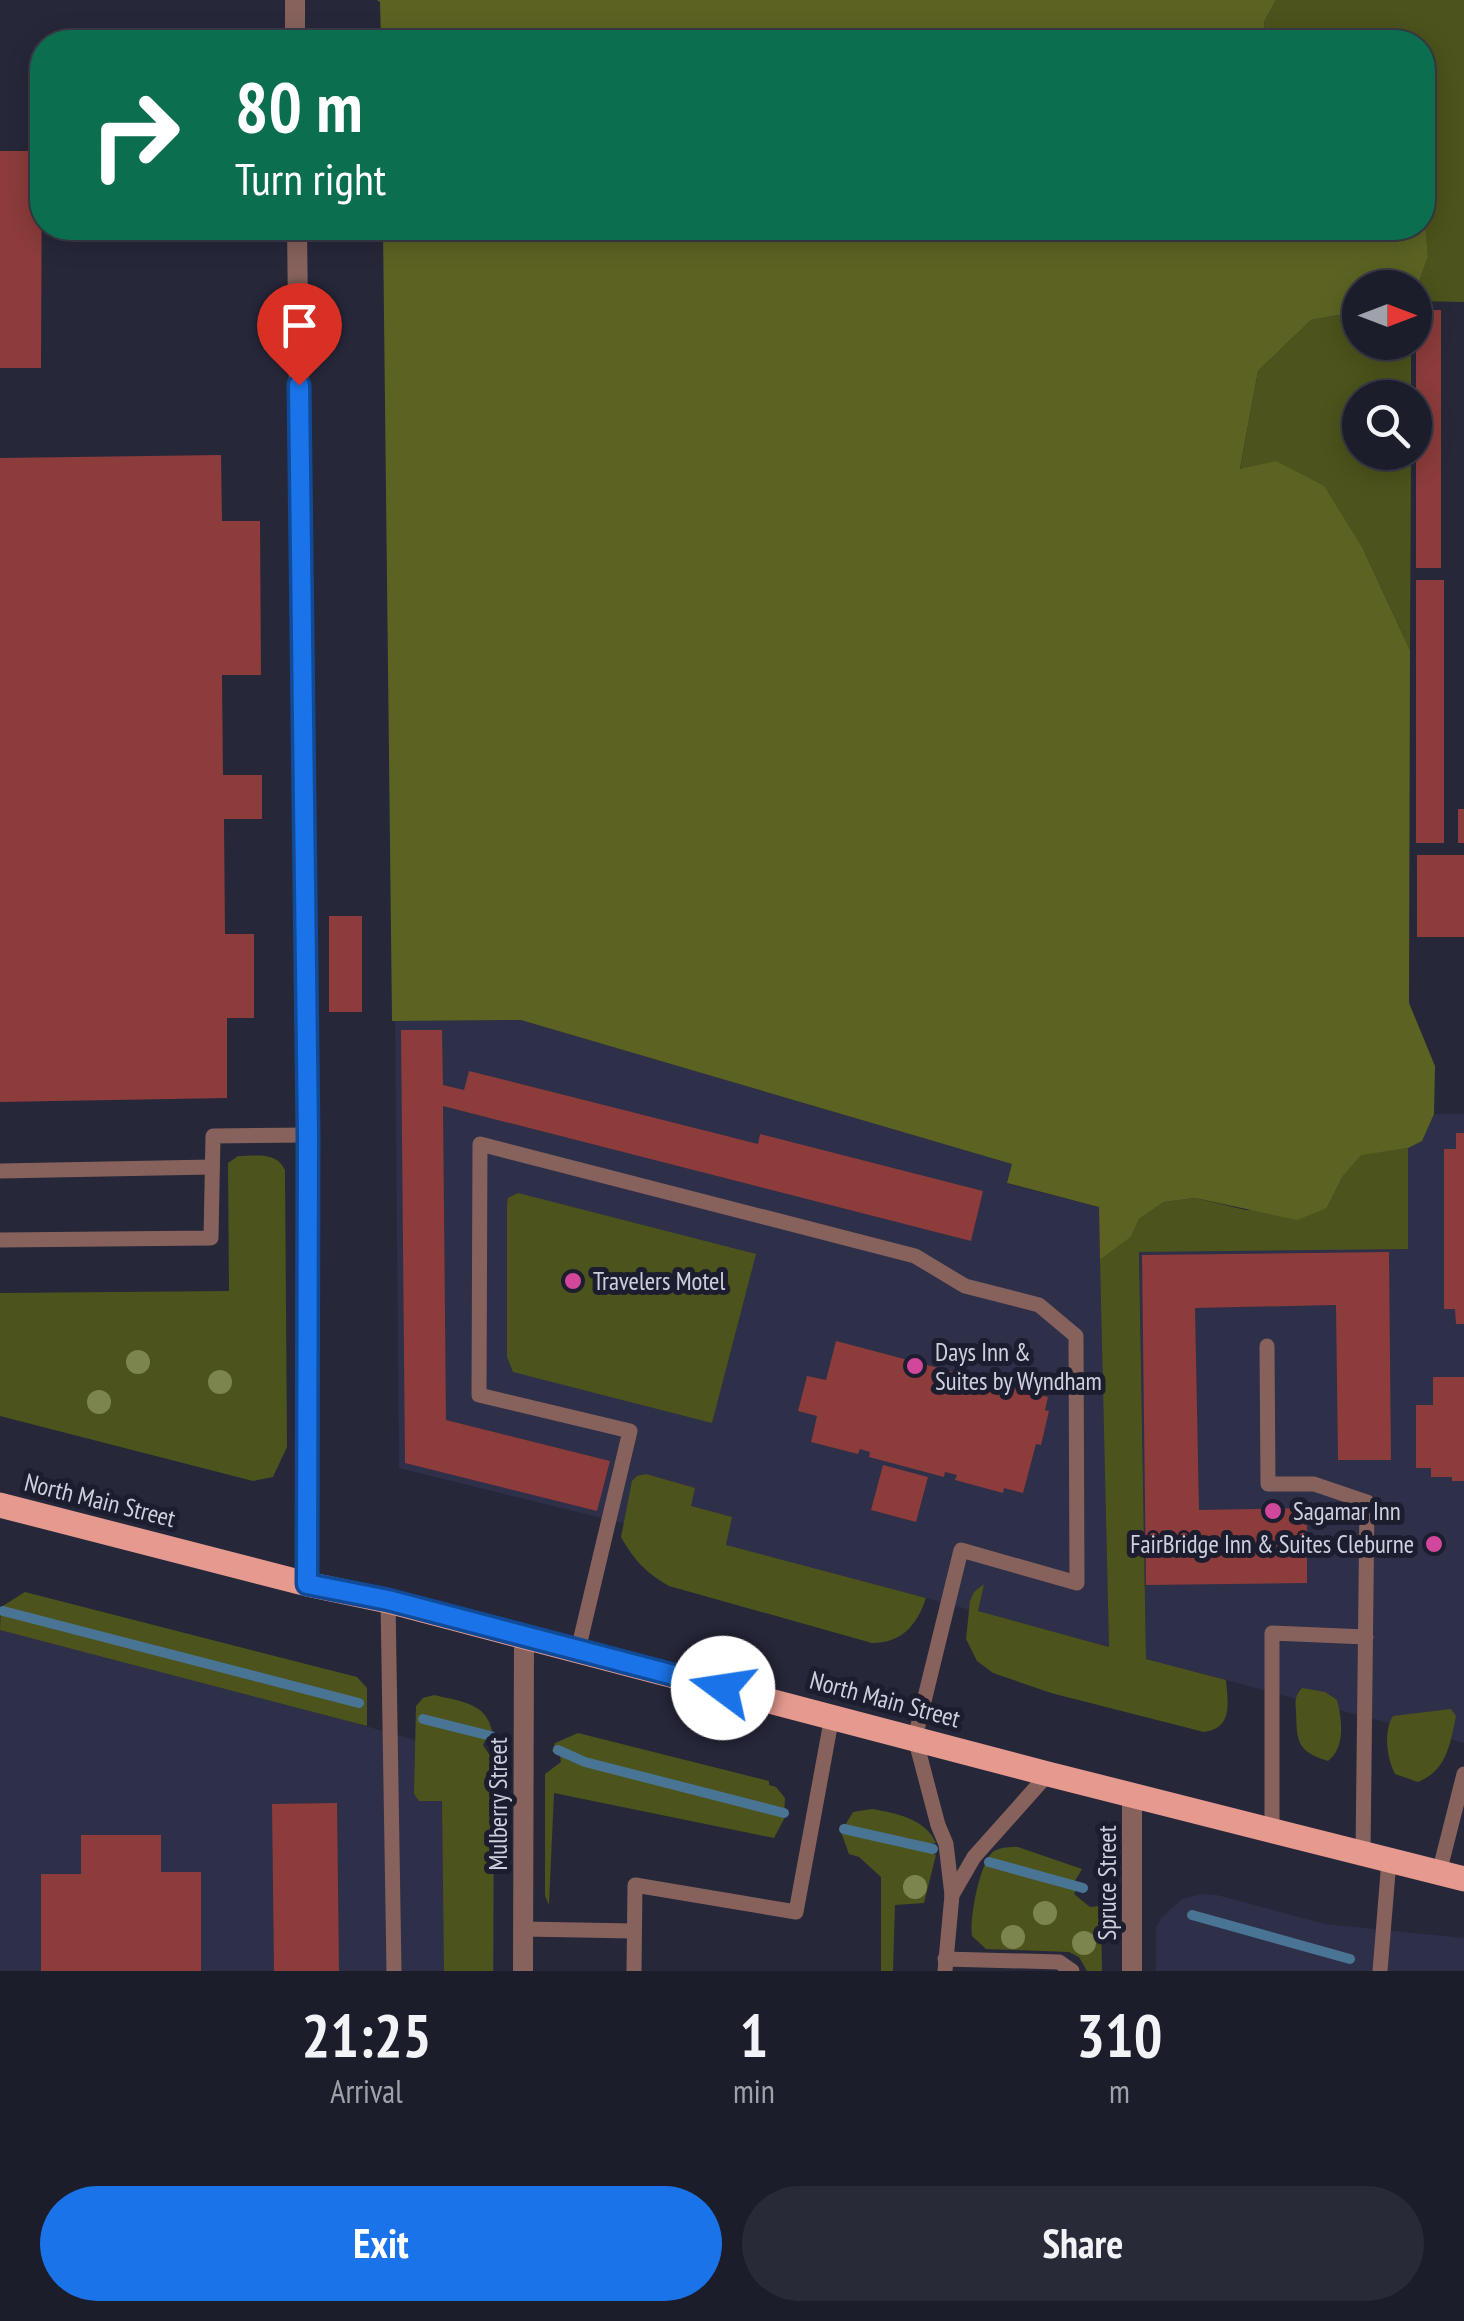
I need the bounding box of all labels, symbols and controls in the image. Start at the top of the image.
text: 80 m [235,61,363,151]
icon: right [70,70,200,200]
text: Turn right [235,149,386,207]
north arrow [1342,270,1432,360]
map controls [1342,270,1432,470]
pin [257,283,342,386]
icon: arrive [272,298,327,353]
button: search [1342,380,1432,470]
place label: Travelers Motel [593,1265,725,1297]
marker: Travelers Motel [562,1270,584,1292]
place label: Days Inn & Suites by Wyndham [935,1336,1102,1397]
marker: Days Inn & Suites by Wyndham [904,1355,926,1377]
street label: North Main Street [21,1466,179,1534]
place label: Sagamar Inn [1293,1495,1401,1527]
marker: Sagamar Inn [1262,1500,1284,1522]
place label: FairBridge Inn & Suites Cleburne [1130,1528,1414,1560]
marker: FairBridge Inn & Suites Cleburne [1423,1533,1445,1555]
position arrow [671,1636,775,1740]
street label: North Main Street [806,1664,964,1734]
street label: Mulberry Street [482,1737,514,1871]
street label: Spruce Street [1091,1825,1123,1941]
text: 21:25 [302,1996,431,2074]
text: 1 [740,1996,768,2074]
text: 310 [1076,1996,1162,2074]
text: Arrival [330,2070,403,2112]
text: min [733,2070,775,2112]
text: m [1109,2070,1130,2112]
button: Exit [40,2186,722,2301]
button: Share [742,2186,1424,2301]

